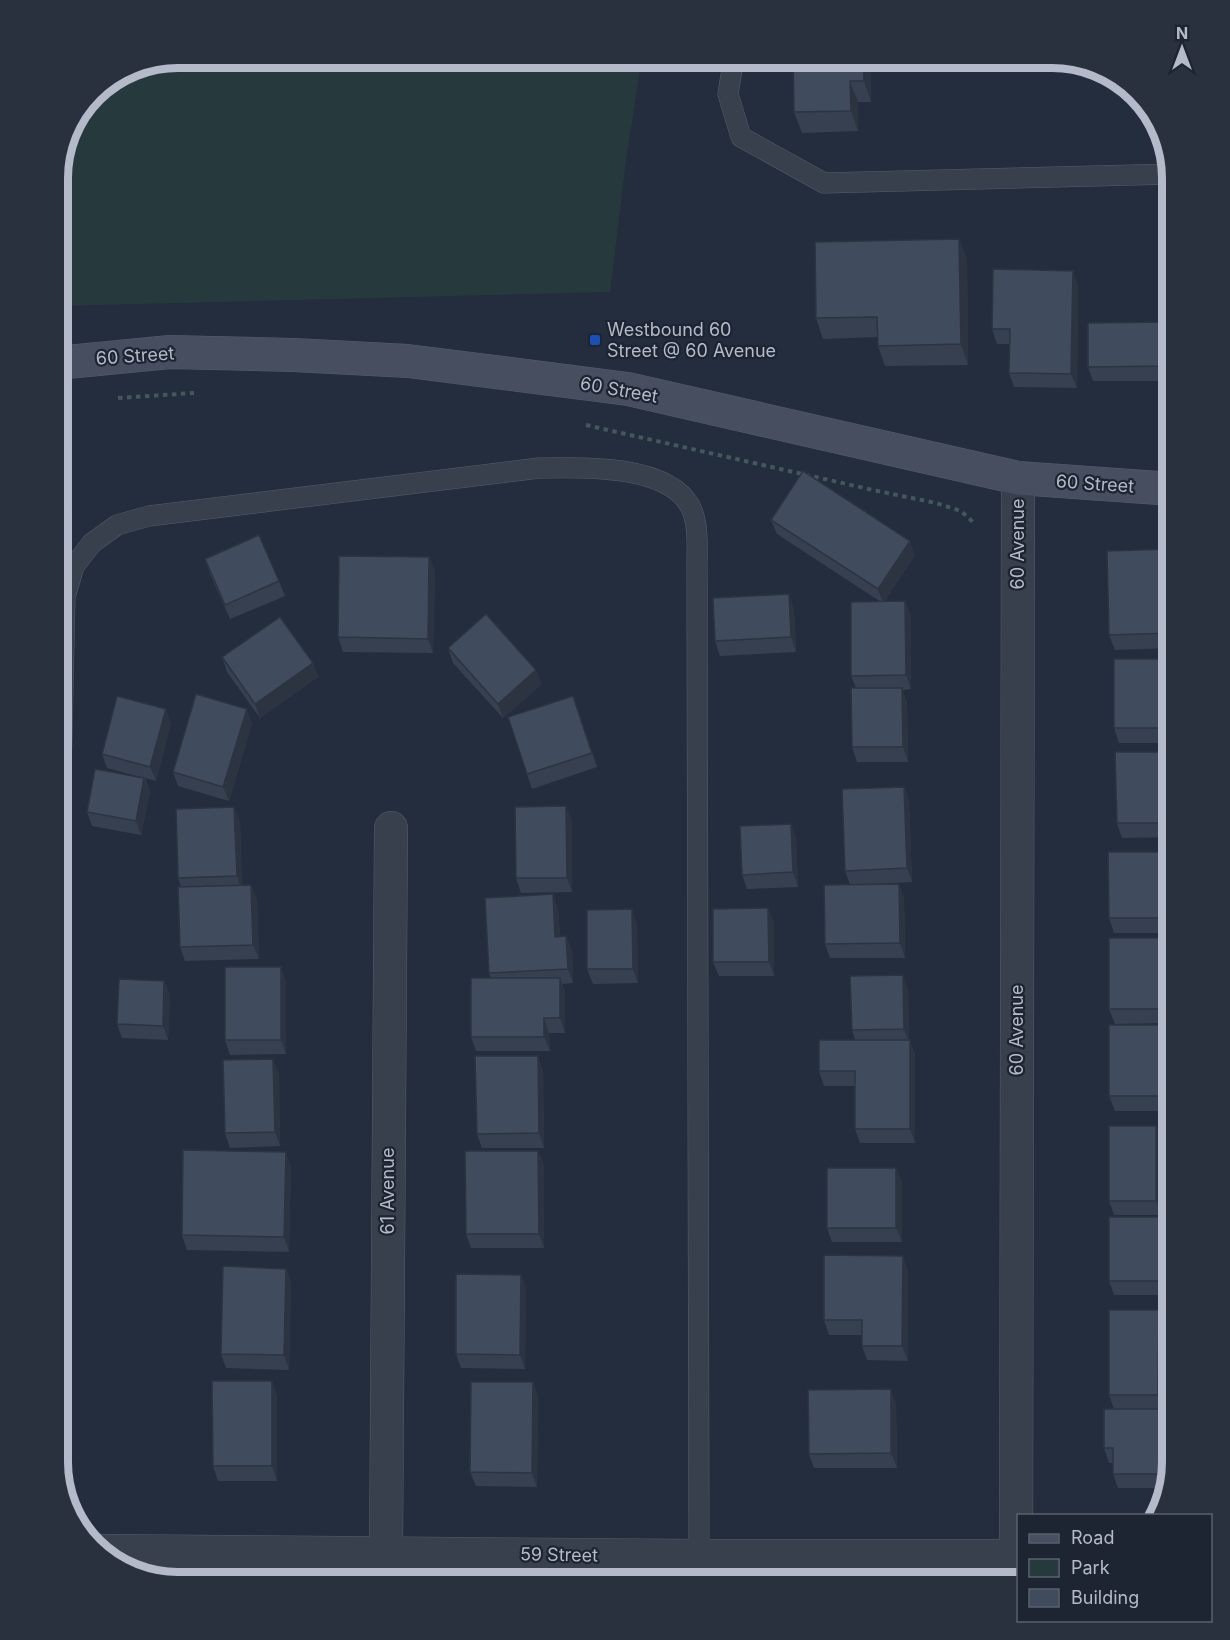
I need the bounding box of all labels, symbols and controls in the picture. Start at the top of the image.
north arrow [1152,18,1212,78]
text: N [1176,23,1188,43]
place label: Westbound 60 Street @ 60 Avenue [607,319,776,361]
marker: Westbound 60 Street @ 60 Avenue [588,333,602,347]
street label: 60 Street [95,342,175,369]
street label: 60 Street [579,372,660,407]
street label: 60 Street [1055,470,1135,497]
street label: 60 Avenue [1007,499,1028,589]
street label: 60 Avenue [1006,985,1027,1075]
street label: 61 Avenue [377,1148,398,1234]
legend [1017,1514,1212,1622]
text: Road [1071,1527,1114,1548]
street label: 59 Street [520,1543,598,1566]
text: Park [1071,1557,1110,1578]
text: Building [1071,1587,1139,1608]

